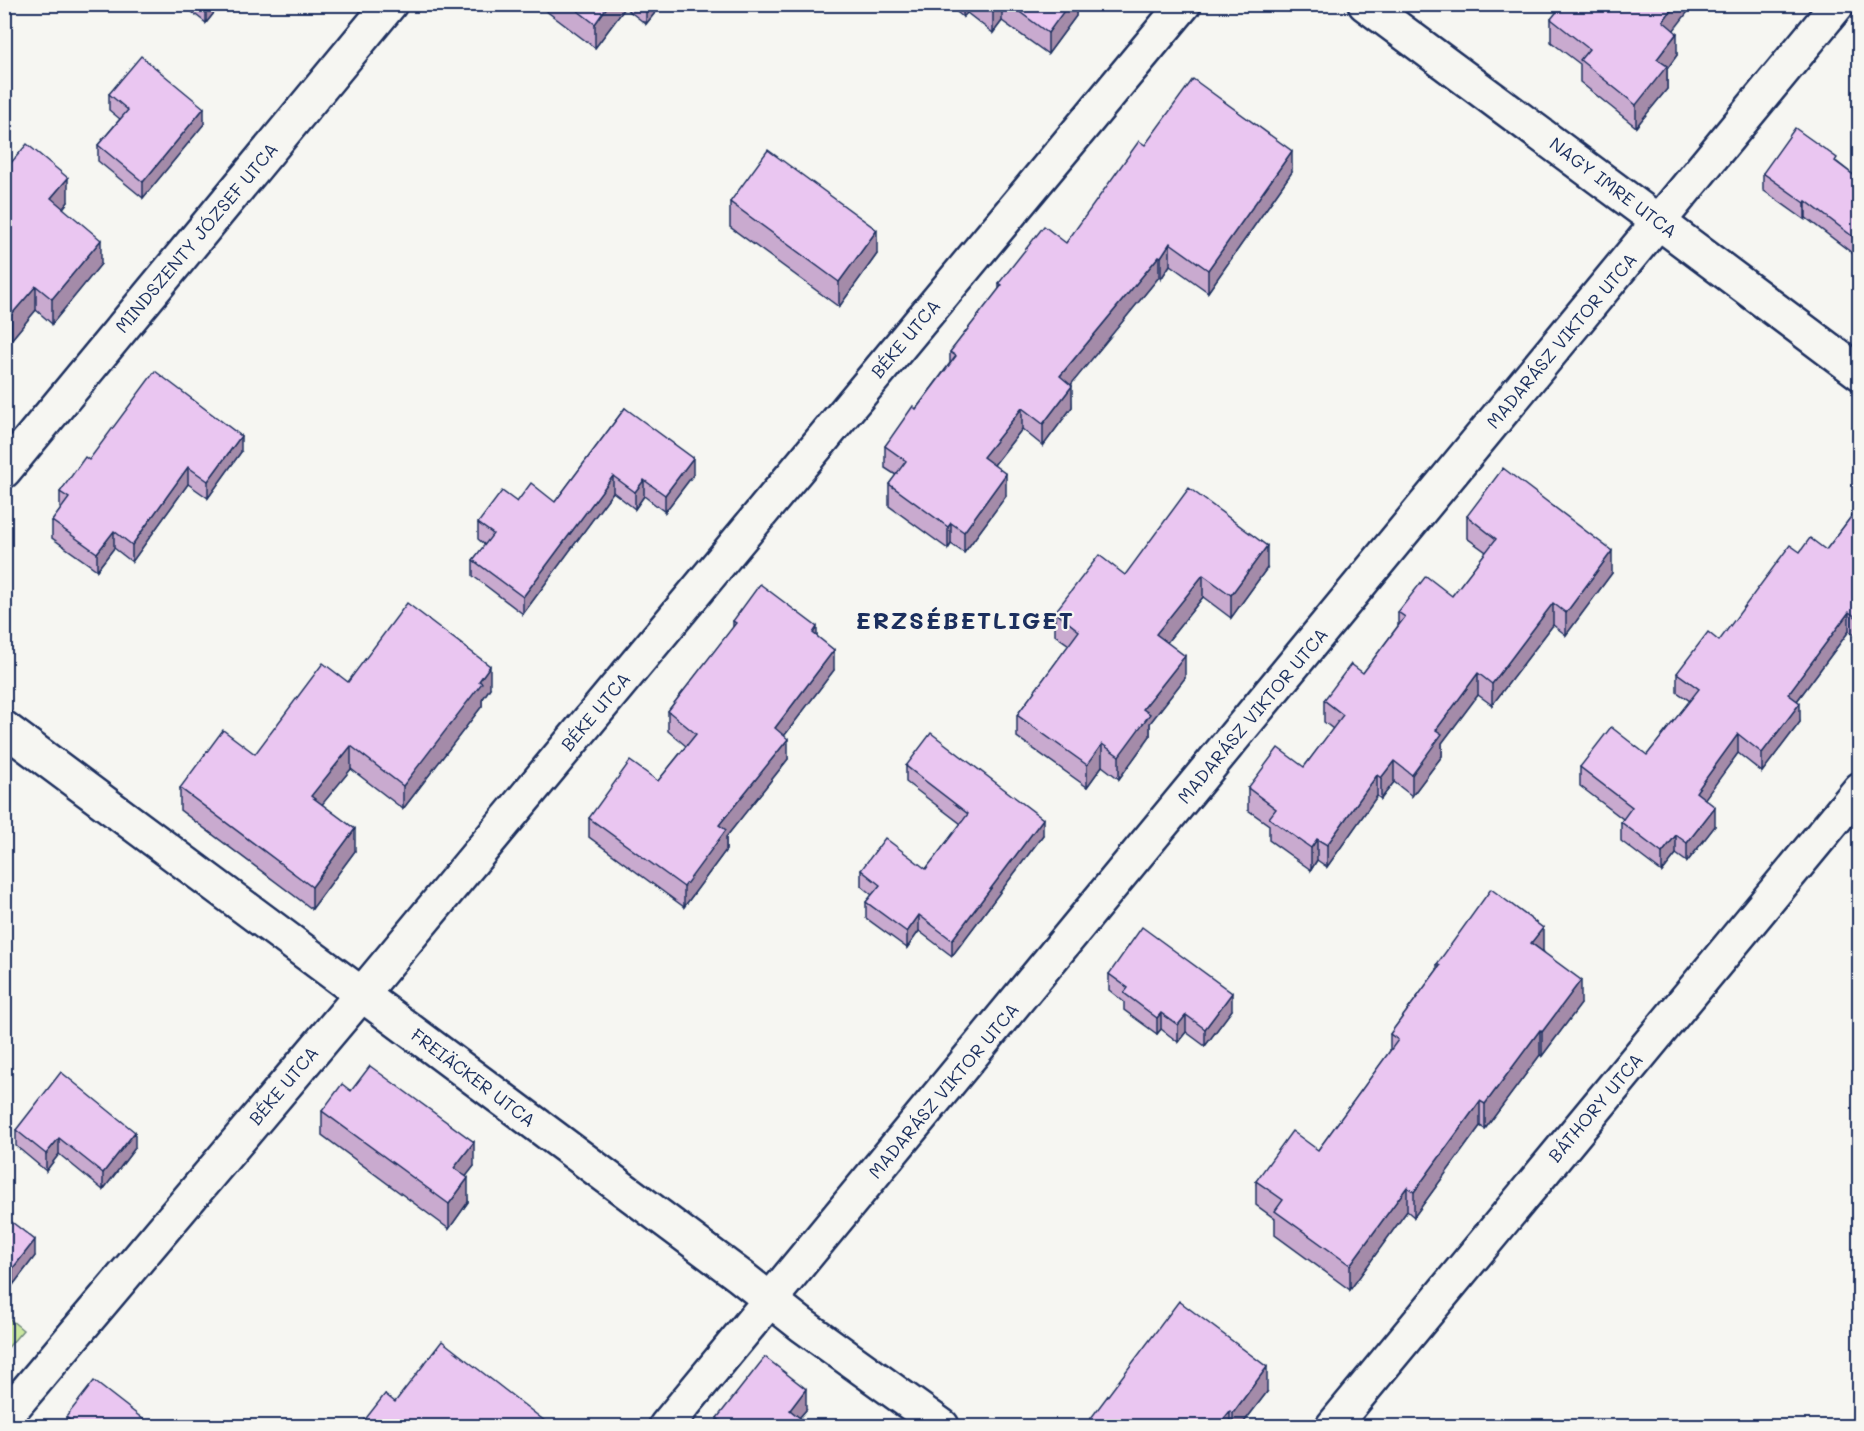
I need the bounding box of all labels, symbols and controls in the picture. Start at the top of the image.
street label: NAGY IMRE UTCA [1545,131,1682,243]
street label: MINDSZENTY JÓZSEF UTCA [110,137,283,337]
street label: MADARÁSZ VIKTOR UTCA [1481,248,1642,433]
street label: BÉKE UTCA [865,294,945,383]
district label: ERZSÉBETLIGET [856,604,1074,635]
street label: MADARÁSZ VIKTOR UTCA [1172,623,1333,808]
street label: BÉKE UTCA [555,667,635,756]
street label: MADARÁSZ VIKTOR UTCA [863,998,1024,1183]
street label: FREIÄCKER UTCA [407,1023,541,1132]
street label: BÉKE UTCA [243,1041,323,1130]
street label: BÁTHORY UTCA [1543,1048,1648,1167]

